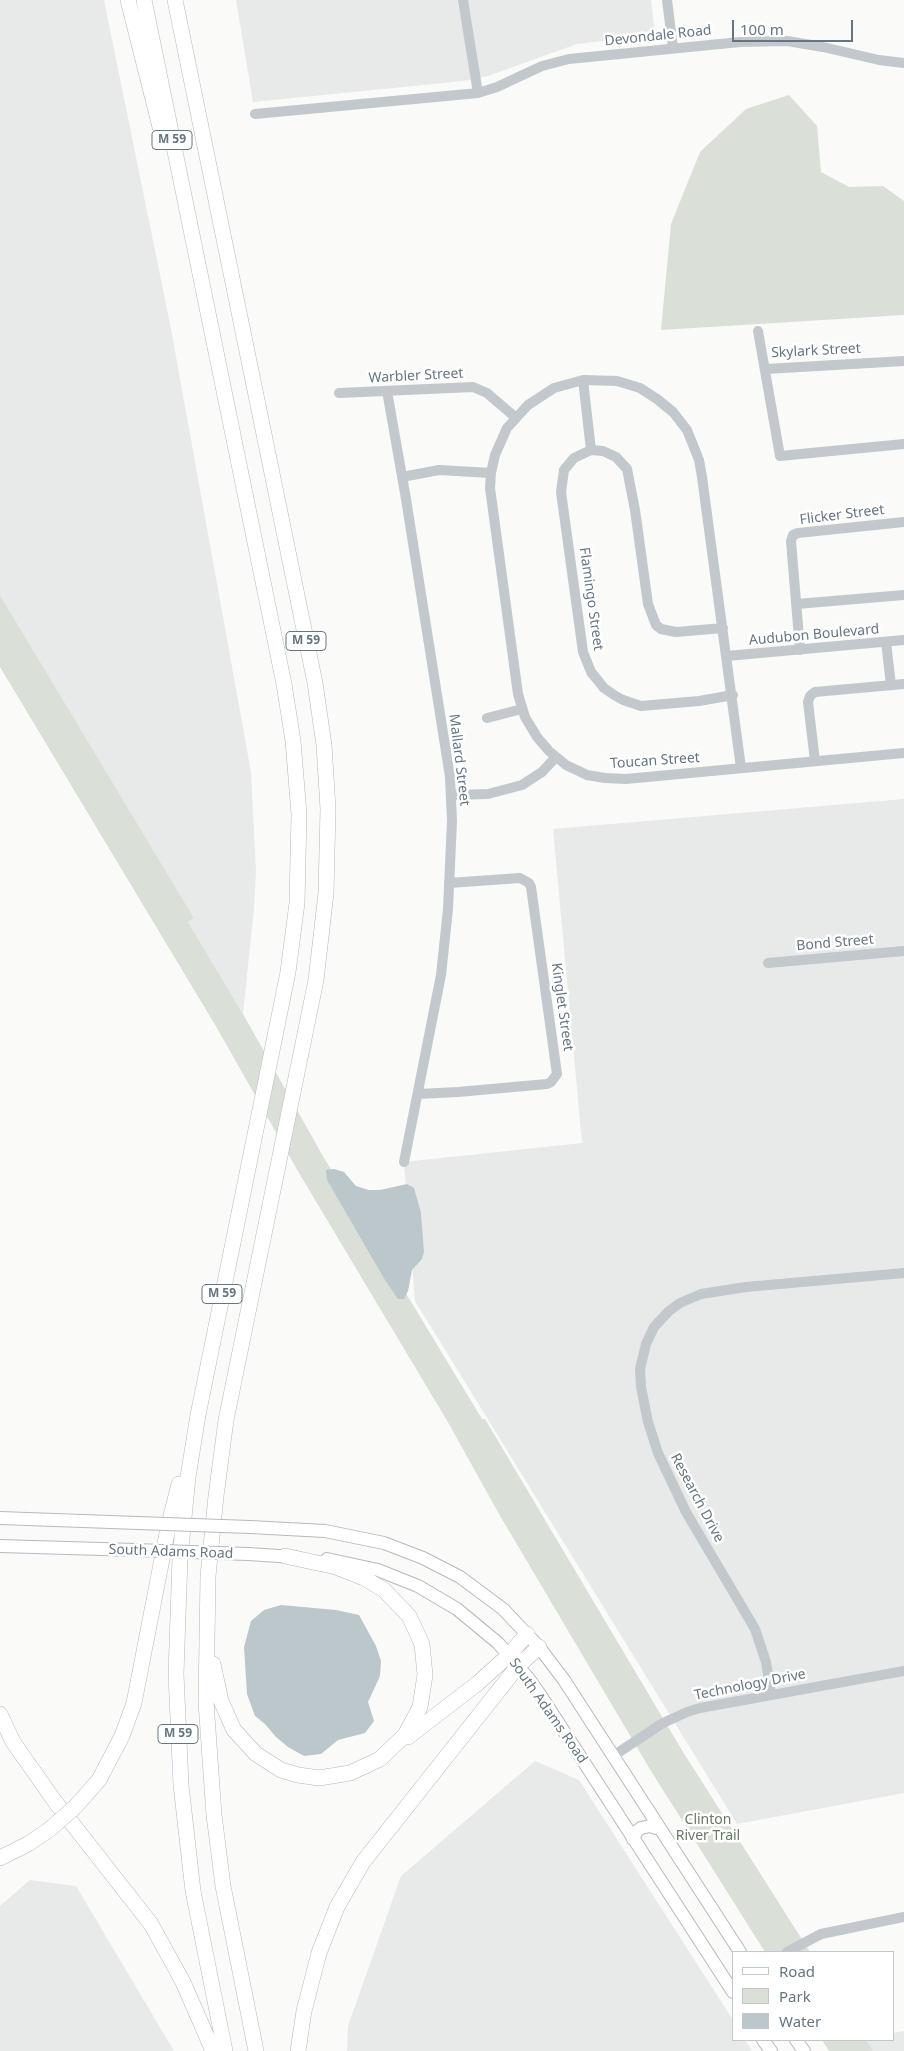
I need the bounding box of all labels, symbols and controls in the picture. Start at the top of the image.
scale bar [734,10,855,42]
text: 100 m [740,19,784,39]
street label: Devondale Road [604,22,712,50]
road number: M 59 [152,130,192,150]
street label: Skylark Street [771,340,861,362]
street label: Warbler Street [368,365,464,387]
street label: Flicker Street [799,501,885,529]
street label: Flamingo Street [575,546,607,652]
street label: Audubon Boulevard [748,621,880,649]
road number: M 59 [286,631,326,650]
street label: Mallard Street [445,713,473,807]
street label: Toucan Street [610,749,700,773]
street label: Bond Street [796,931,874,955]
street label: Kinglet Street [548,962,576,1052]
road number: M 59 [202,1285,242,1304]
street label: Research Drive [667,1451,727,1545]
street label: South Adams Road [108,1541,234,1563]
street label: South Adams Road [505,1655,591,1767]
street label: Technology Drive [693,1666,807,1704]
road number: M 59 [158,1725,198,1744]
park label: Clinton River Trail [676,1812,740,1844]
legend [732,1951,894,2041]
text: Road [779,1961,815,1981]
text: Park [779,1986,811,2006]
text: Water [779,2011,821,2031]

